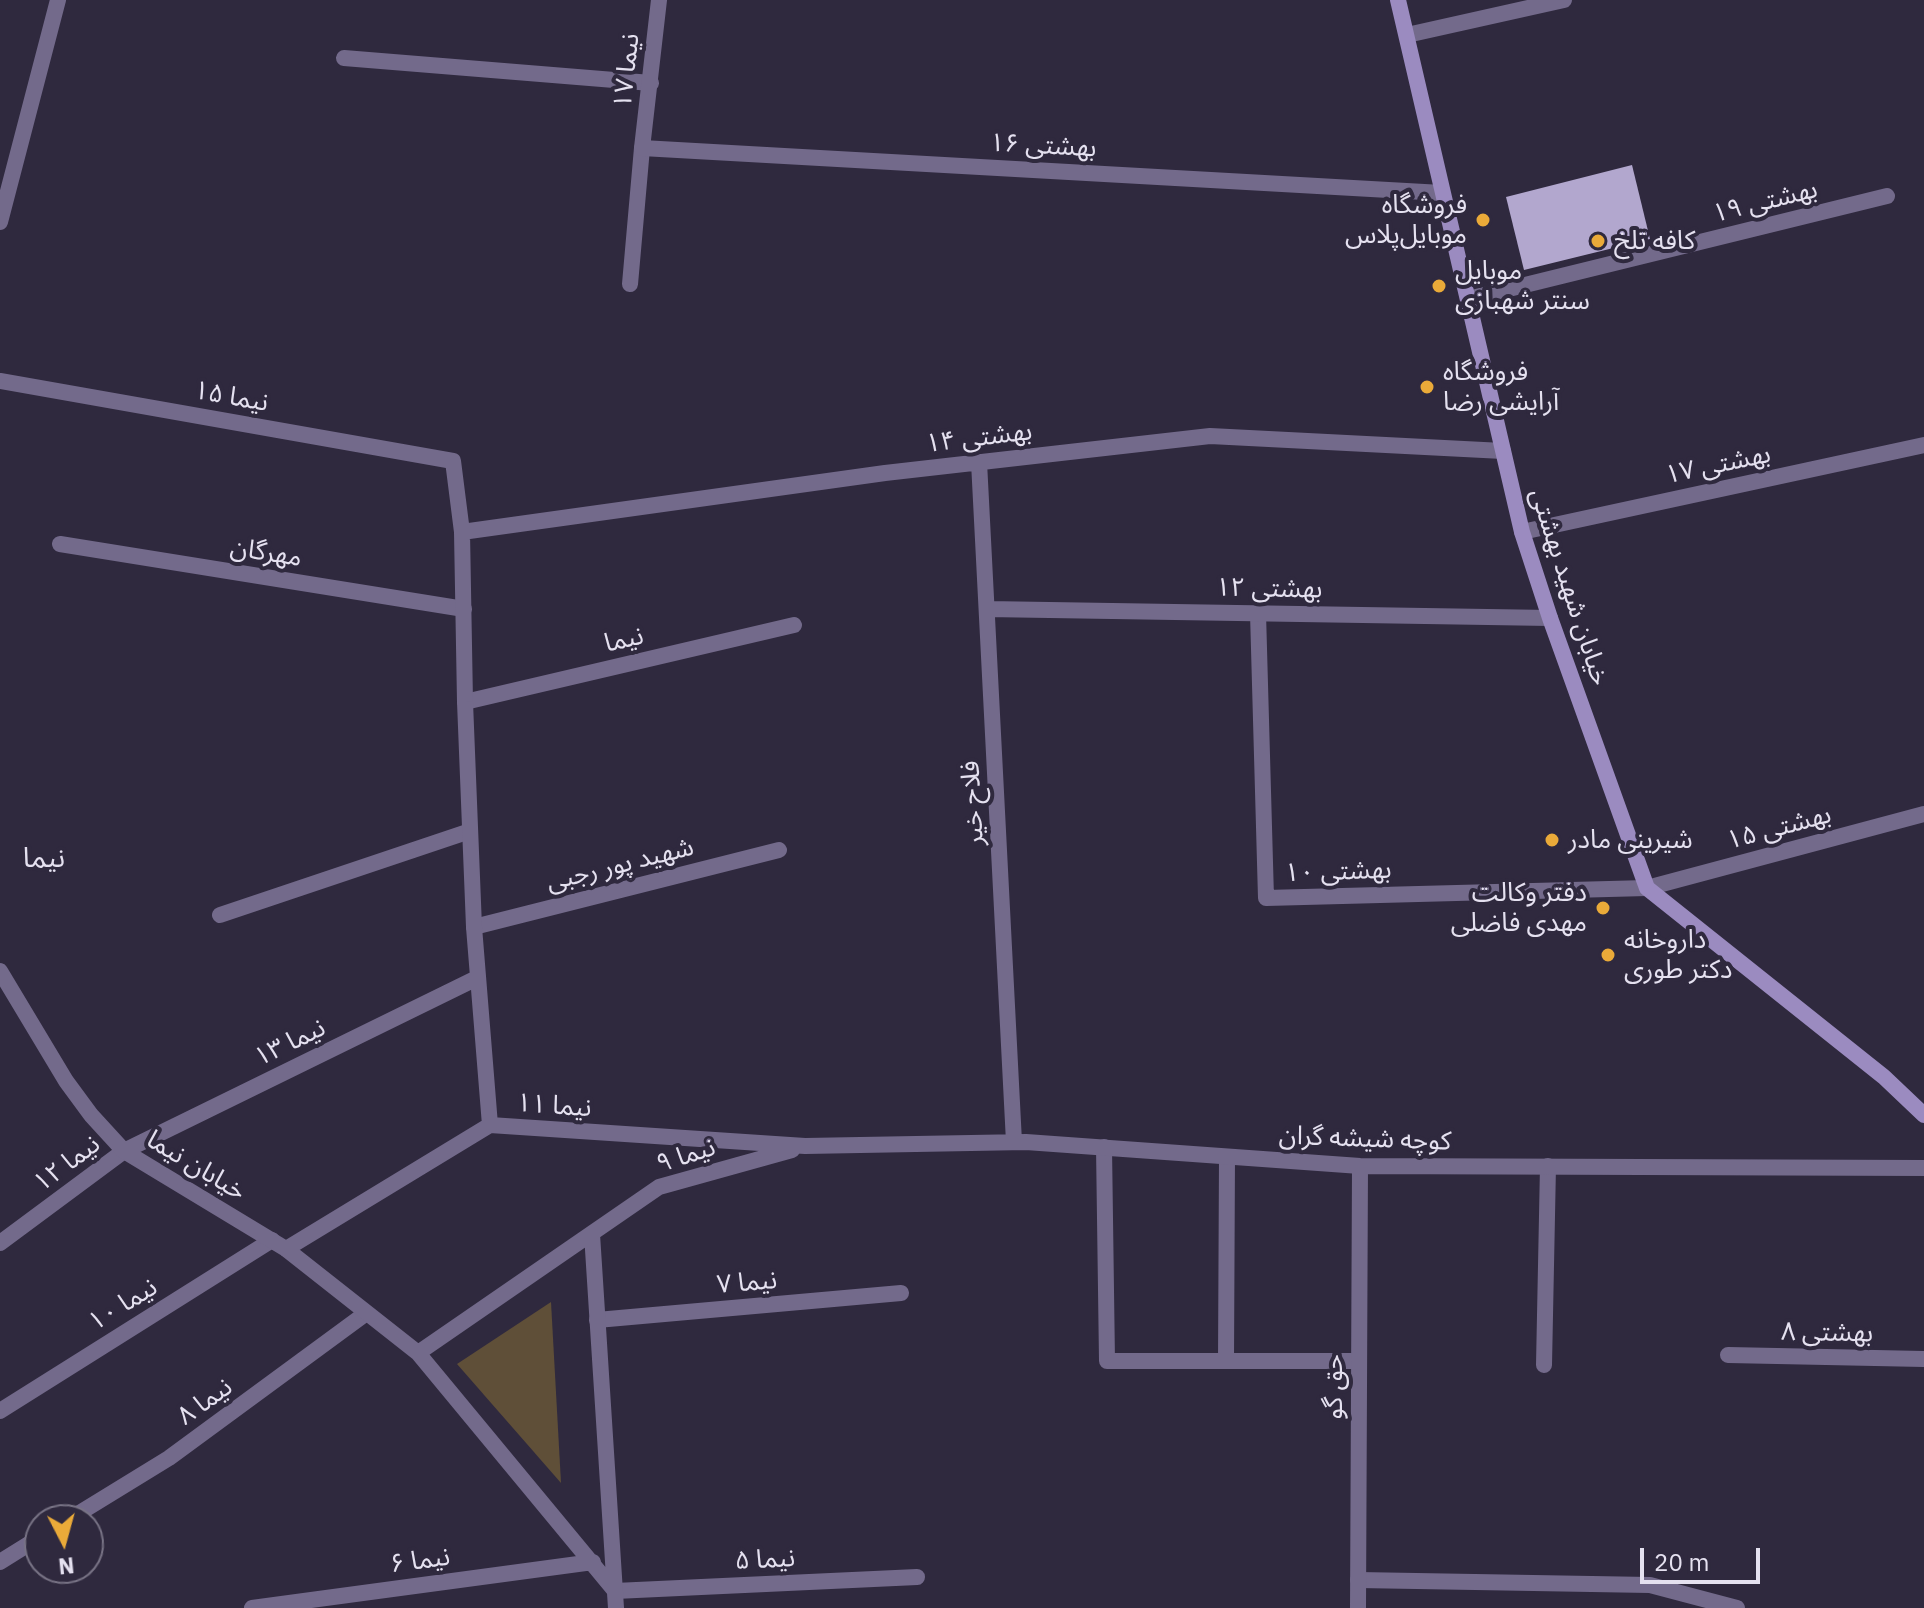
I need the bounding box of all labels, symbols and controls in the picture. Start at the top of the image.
street label: نیما ۱۷ [608,32,646,110]
street label: بهشتی ۱۶ [989,128,1097,164]
street label: بهشتی ۱۹ [1709,174,1821,230]
place label: فروشگاه موبایل‌پلاس [1345,189,1467,250]
marker: فروشگاه موبایل‌پلاس [1474,211,1492,229]
place label: کافه تلخ [1614,225,1695,257]
marker: کافه تلخ [1589,232,1607,250]
place label: موبایل سنتر شهبازی [1455,255,1590,316]
marker: موبایل سنتر شهبازی [1430,277,1448,295]
place label: فروشگاه آرایشی رضا [1443,356,1559,418]
street label: نیما ۱۵ [191,375,271,419]
marker: فروشگاه آرایشی رضا [1418,378,1436,396]
street label: بهشتی ۱۴ [924,416,1034,460]
street label: بهشتی ۱۷ [1662,439,1774,491]
street label: خیابان شهید بهشتی [1522,484,1616,690]
street label: مهرگان [228,532,304,574]
street label: بهشتی ۱۲ [1215,572,1323,606]
street label: نیما [601,620,647,660]
street label: فلاح خیر [955,760,991,846]
street label: بهشتی ۱۵ [1723,799,1835,857]
place label: شیرینی مادر [1568,824,1693,856]
marker: شیرینی مادر [1543,831,1561,849]
street label: شهید پور رجبی [543,832,697,898]
district label: نیما [23,842,65,876]
street label: بهشتی ۱۰ [1284,855,1392,889]
place label: دفتر وکالت مهدی فاضلی [1451,877,1587,938]
marker: دفتر وکالت مهدی فاضلی [1594,899,1612,917]
place label: داروخانه دکتر طوری [1624,924,1732,986]
marker: داروخانه دکتر طوری [1599,946,1617,964]
street label: نیما ۱۳ [249,1013,331,1073]
street label: نیما ۱۱ [515,1088,593,1124]
street label: کوچه شیشه گران [1278,1120,1452,1158]
street label: خیابان نیما [141,1124,251,1208]
street label: نیما ۱۲ [28,1129,106,1199]
street label: نیما ۹ [653,1132,719,1180]
street label: نیما ۷ [716,1265,778,1301]
street label: نیما ۱۰ [83,1272,163,1338]
street label: بهشتی ۸ [1781,1317,1873,1349]
street label: حق گو [1318,1354,1350,1420]
street label: نیما ۸ [171,1372,239,1432]
north arrow [24,1504,104,1584]
scale bar [1644,1532,1764,1582]
street label: نیما ۶ [388,1541,452,1581]
street label: نیما ۵ [734,1543,796,1577]
text: 20 m [1654,1546,1709,1578]
text: N [57,1551,76,1582]

